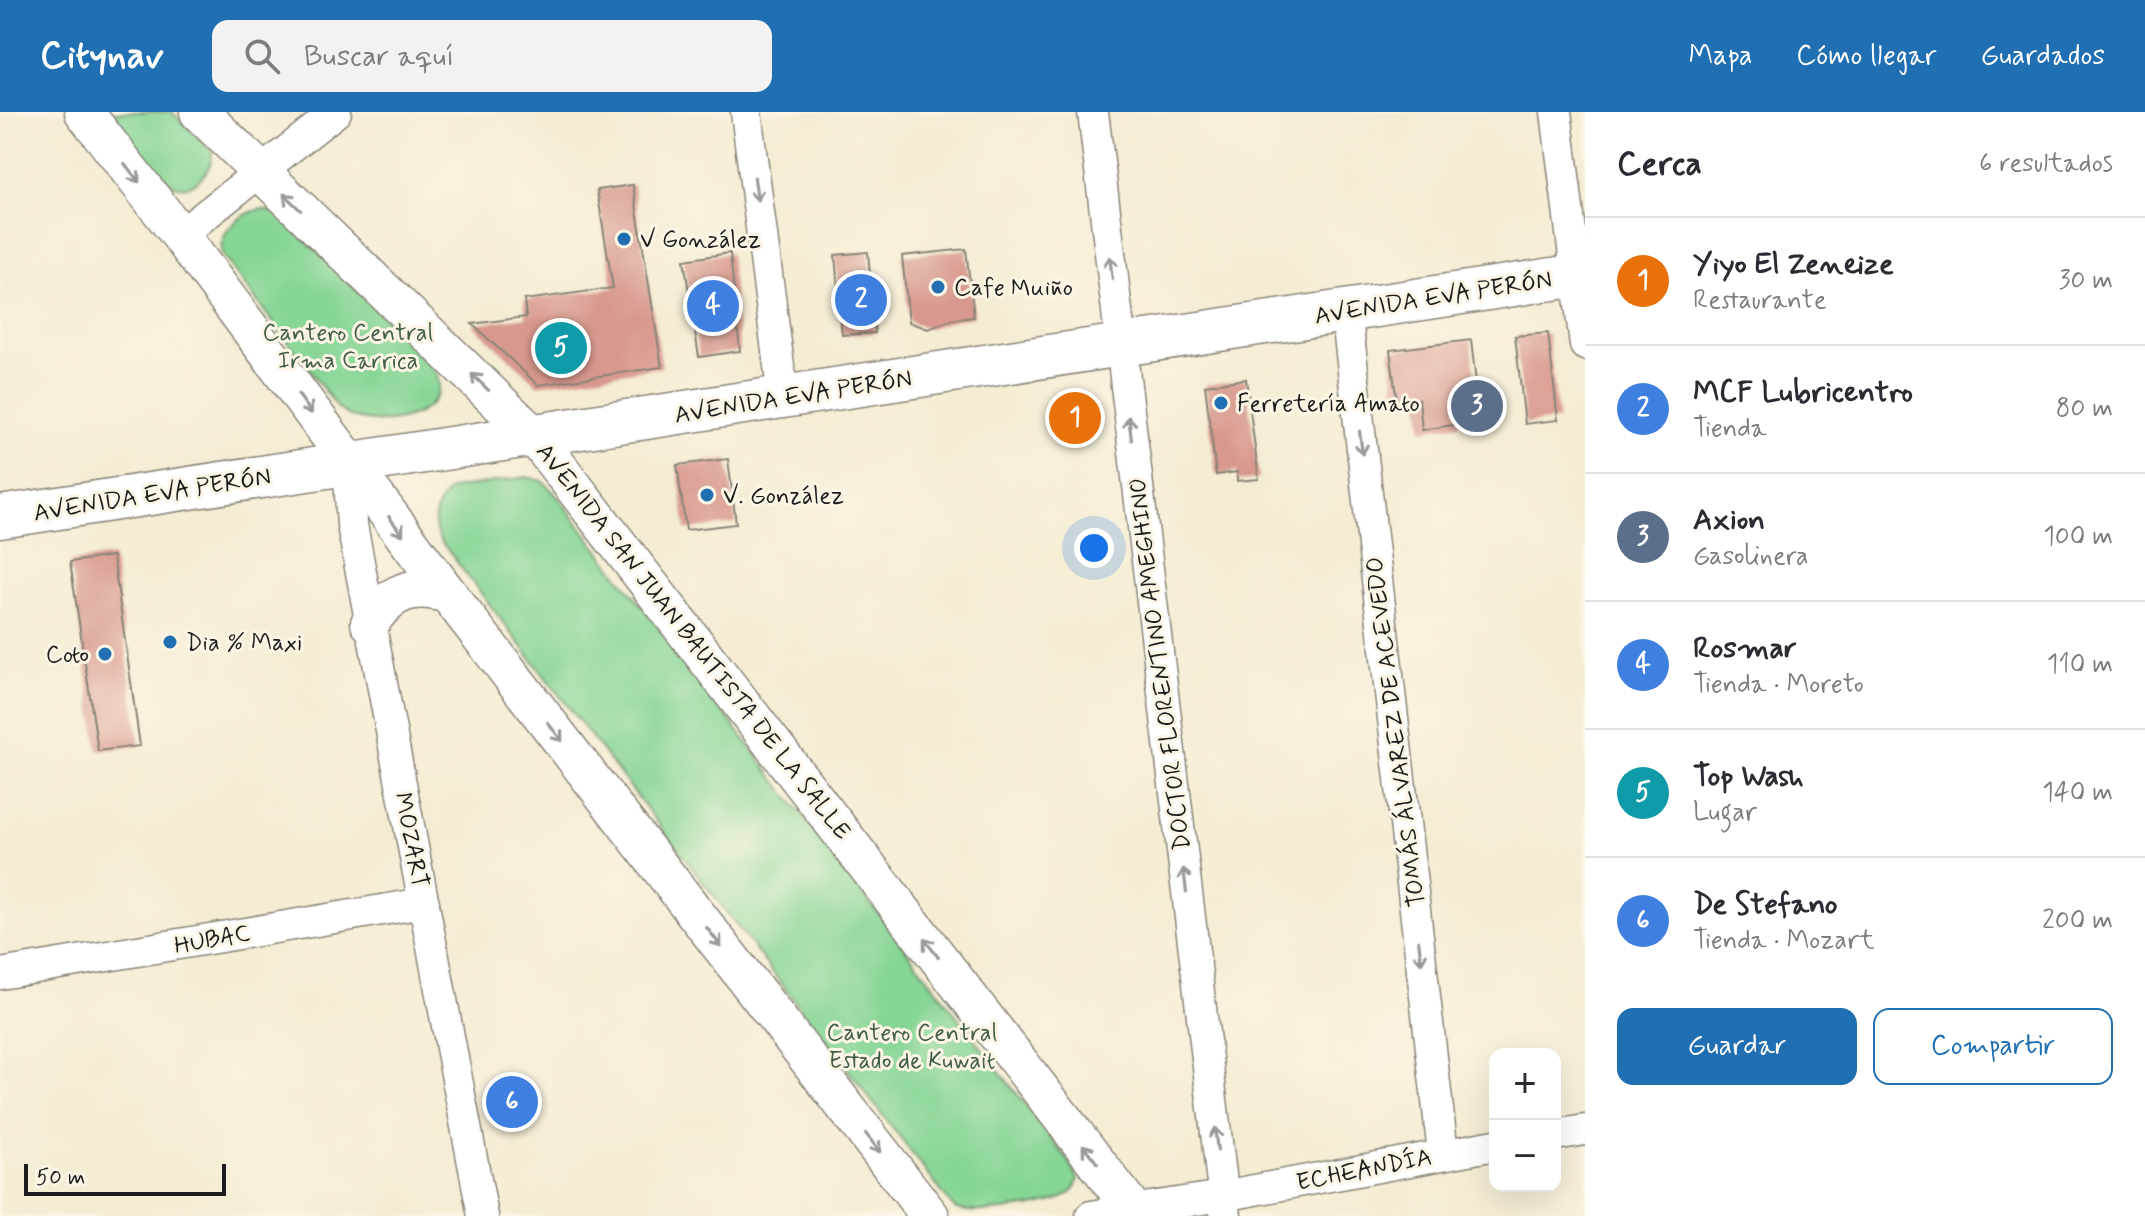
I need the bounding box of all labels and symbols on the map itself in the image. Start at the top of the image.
one-way arrow [123,162,141,183]
one-way arrow [749,176,764,201]
one-way arrow [283,193,302,212]
place label: V González [640,225,761,256]
marker: V González [615,230,633,248]
one-way arrow [1104,255,1119,282]
street label: AVENIDA EVA PERÓN [1312,264,1554,333]
pin: 2 [835,270,887,330]
place label: Cafe Muiño [954,273,1073,304]
pin: 4 [687,276,739,336]
marker: Cafe Muiño [929,278,947,296]
park label: Cantero Central Irma Carrica [263,318,434,377]
pin: 5 [535,318,587,378]
street label: AVENIDA EVA PERÓN [672,363,914,432]
one-way arrow [470,372,490,391]
pin: 3 [1451,376,1503,436]
pin: 1 [1049,388,1101,448]
place label: Ferretería Amato [1237,389,1420,420]
one-way arrow [297,392,313,414]
marker: Ferretería Amato [1212,394,1230,412]
one-way arrow [1123,415,1138,442]
one-way arrow [1354,429,1369,456]
street label: AVENIDA SAN JUAN BAUTISTA DE LA SALLE [528,437,857,847]
street label: AVENIDA EVA PERÓN [31,461,273,530]
street label: DOCTOR FLORENTINO AMEGHINO [1122,476,1199,852]
place label: V. González [723,481,844,512]
marker: V. González [698,486,716,504]
one-way arrow [387,515,404,536]
your location [1074,528,1114,568]
street label: TOMÁS ÁLVAREZ DE ACEVEDO [1359,555,1433,909]
place label: Dia % Maxi [186,628,302,659]
marker: Dia % Maxi [161,633,179,651]
place label: Coto [46,640,89,671]
marker: Coto [96,645,114,663]
one-way arrow [546,721,563,742]
street label: MOZART [386,790,435,891]
one-way arrow [1177,868,1192,894]
street label: HUBAC [172,919,253,962]
one-way arrow [705,926,722,947]
one-way arrow [923,938,940,959]
one-way arrow [1413,938,1428,965]
park label: Cantero Central Estado de Kuwait [827,1018,998,1077]
pin: 6 [486,1072,538,1132]
one-way arrow [1209,1126,1224,1152]
one-way arrow [865,1132,882,1153]
street label: ECHEANDÍA [1294,1141,1435,1199]
one-way arrow [1081,1144,1098,1165]
scale bar [24,1160,226,1196]

